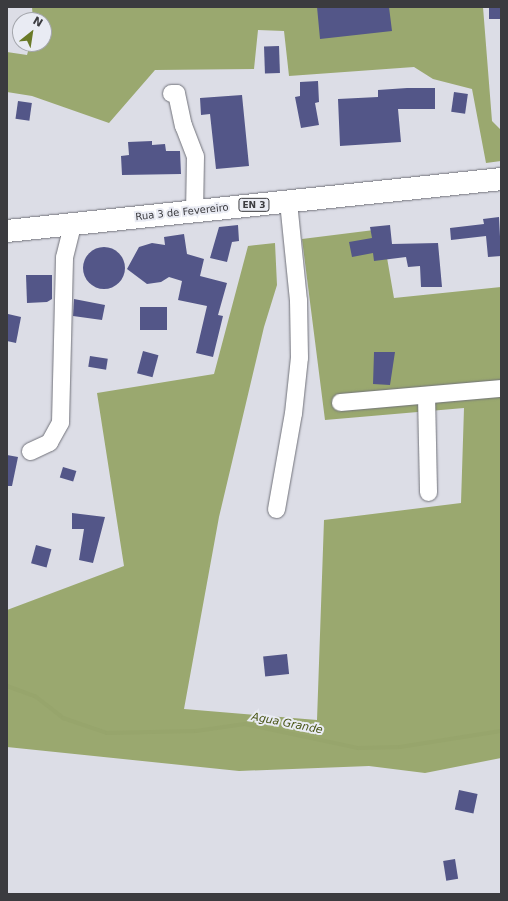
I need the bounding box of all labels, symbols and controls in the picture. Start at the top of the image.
north arrow [12,12,52,52]
text: N [31,14,45,30]
road number: EN 3 [238,198,270,212]
street label: Rua 3 de Fevereiro [135,201,229,223]
water label: Agua Grande [250,711,324,737]

